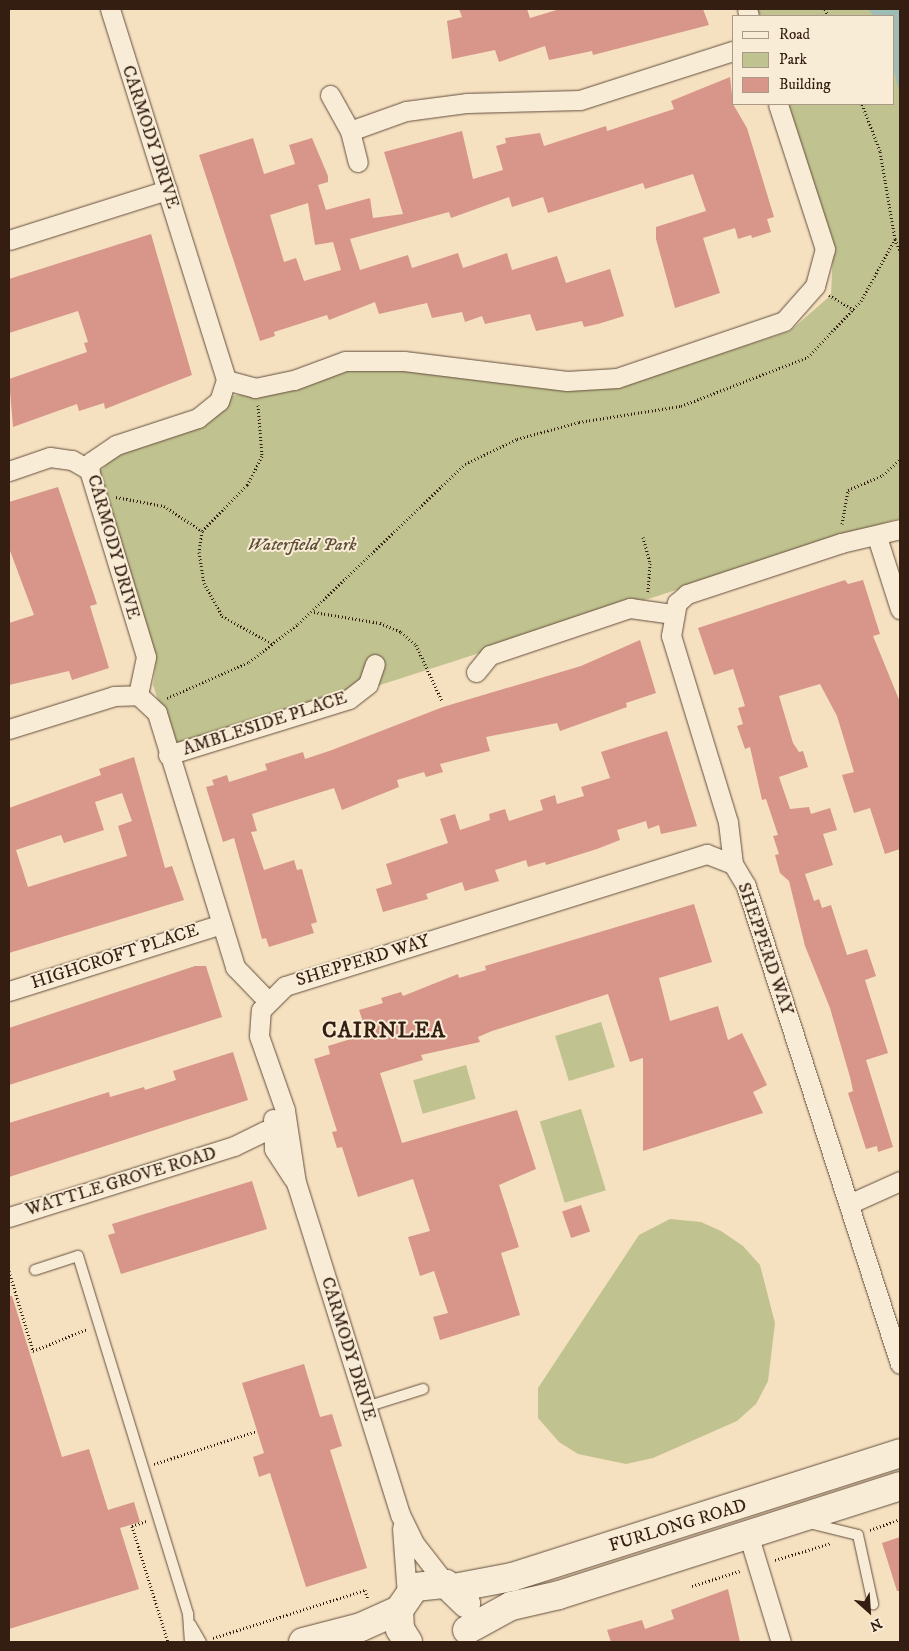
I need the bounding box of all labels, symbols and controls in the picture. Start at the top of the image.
legend [732,15,894,105]
text: Road [779,25,810,44]
text: Park [779,50,807,69]
street label: CARMODY DRIVE [117,63,183,211]
text: Building [779,75,831,94]
street label: CARMODY DRIVE [82,472,144,622]
park label: Waterfield Park [247,534,357,556]
street label: AMBLESIDE PLACE [180,687,350,761]
street label: SHEPPERD WAY [732,880,798,1018]
street label: HIGHCROFT PLACE [29,920,201,994]
street label: SHEPPERD WAY [294,930,432,992]
district label: CAIRNLEA [321,1018,447,1044]
street label: WATTLE GROVE ROAD [23,1143,219,1221]
street label: CARMODY DRIVE [316,1275,380,1423]
street label: FURLONG ROAD [607,1495,749,1557]
north arrow [844,1586,894,1636]
text: N [866,1614,885,1635]

